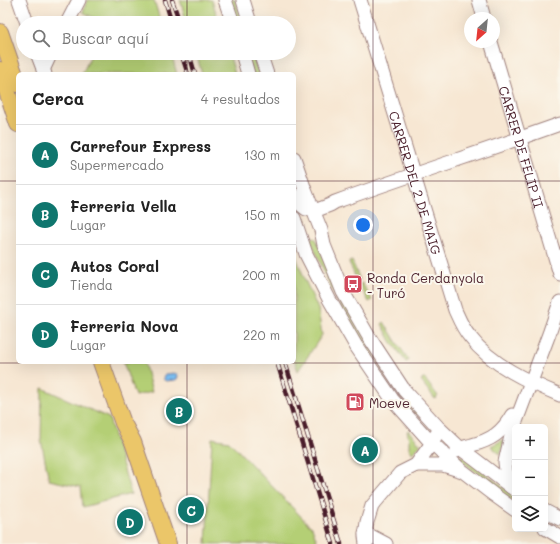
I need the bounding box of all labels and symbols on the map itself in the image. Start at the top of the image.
north arrow [464,12,500,48]
street label: CARRER DE FELIP II [496,84,548,210]
street label: CARRER DEL 2 DE MAIG [386,109,446,257]
your location [353,215,373,235]
place label: Ronda Cerdanyola - Turó [367,269,484,301]
bus stop icon: Ronda Cerdanyola - Turó [342,273,364,295]
fuel station icon: Moeve [344,391,366,413]
place label: Moeve [369,394,410,411]
pin: B [166,396,192,426]
pin: A [352,435,378,465]
pin: C [178,495,204,525]
pin: D [117,507,143,537]

